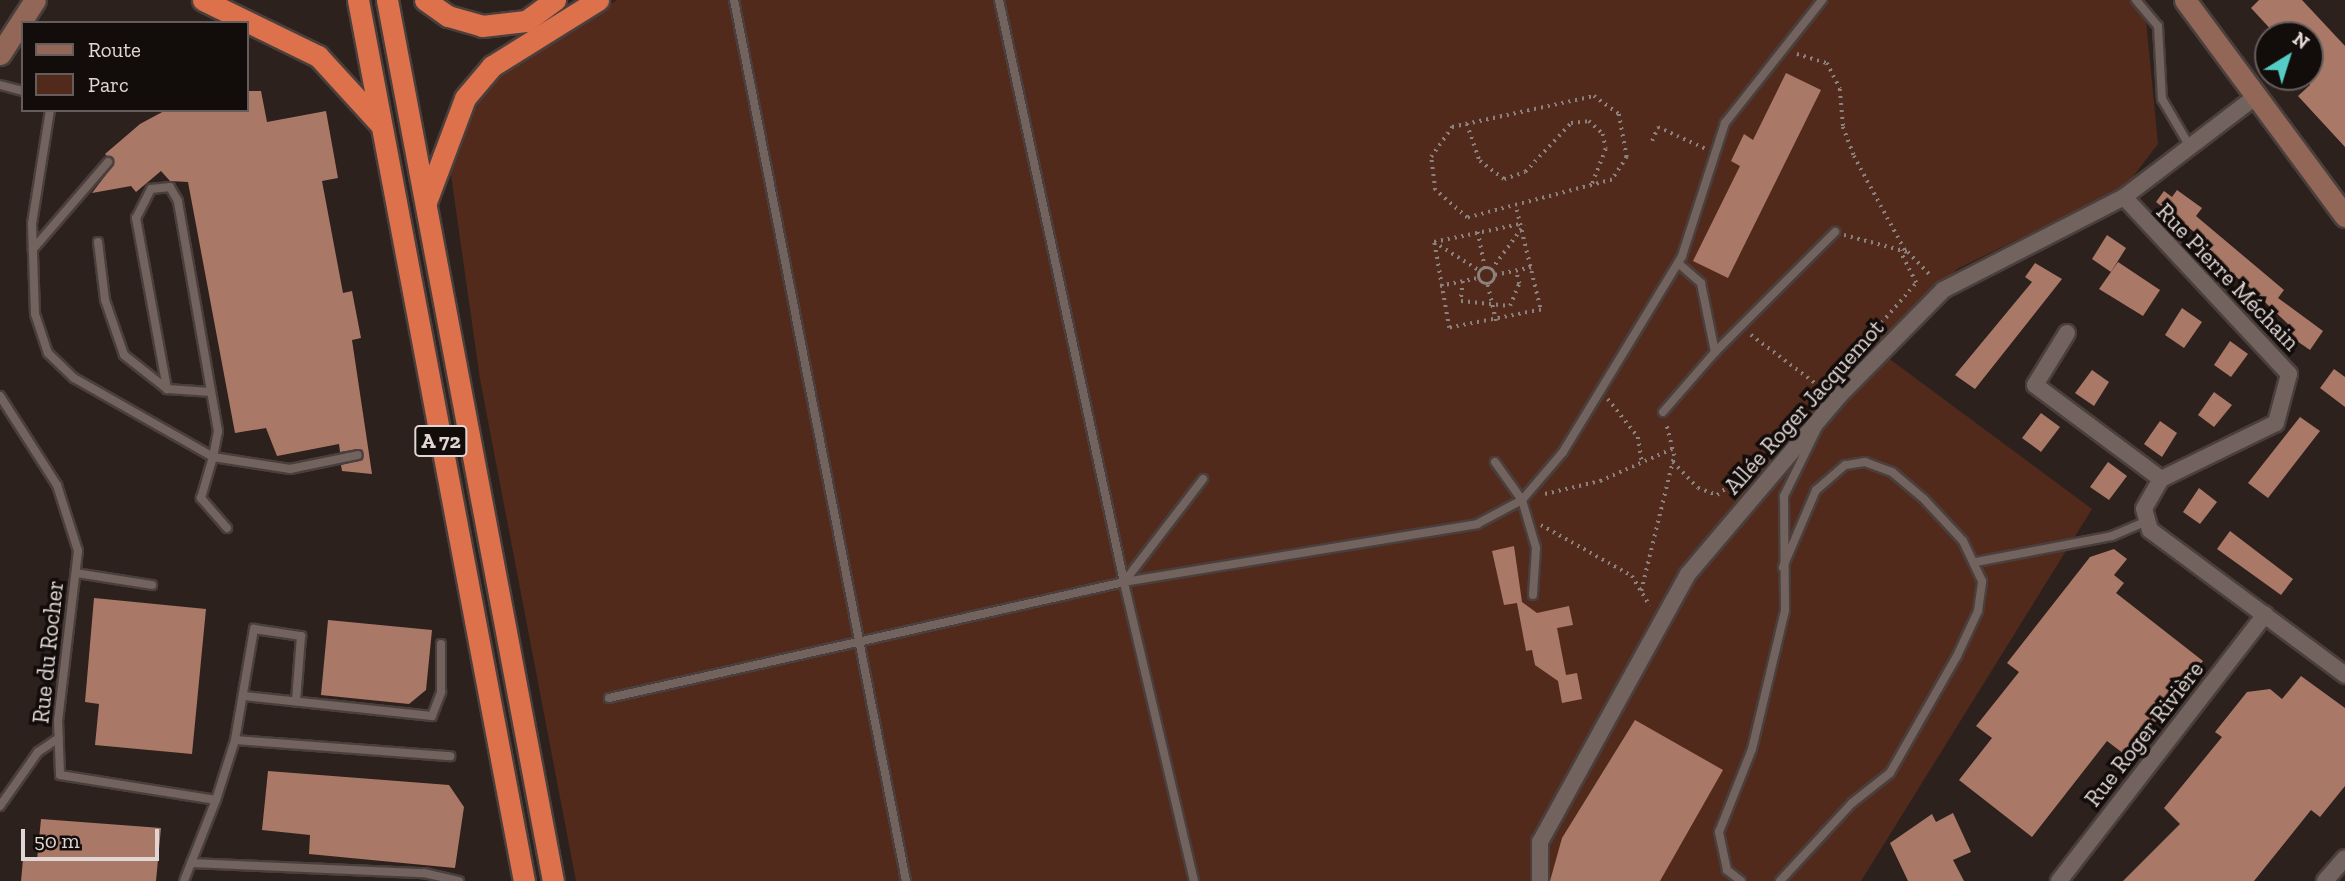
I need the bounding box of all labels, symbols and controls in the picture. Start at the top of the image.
legend [21,21,248,112]
north arrow [2254,21,2324,91]
text: N [2288,27,2314,54]
text: Route [88,37,141,62]
text: Parc [88,72,129,97]
street label: Rue Pierre Méchain [2151,198,2305,356]
street label: Allée Roger Jacquemot [1718,314,1890,500]
road number: A 72 [413,424,469,458]
street label: Rue du Rocher [27,579,69,725]
street label: Rue Roger Rivière [2079,656,2209,812]
scale bar [24,814,163,858]
text: 50 m [34,828,80,853]

